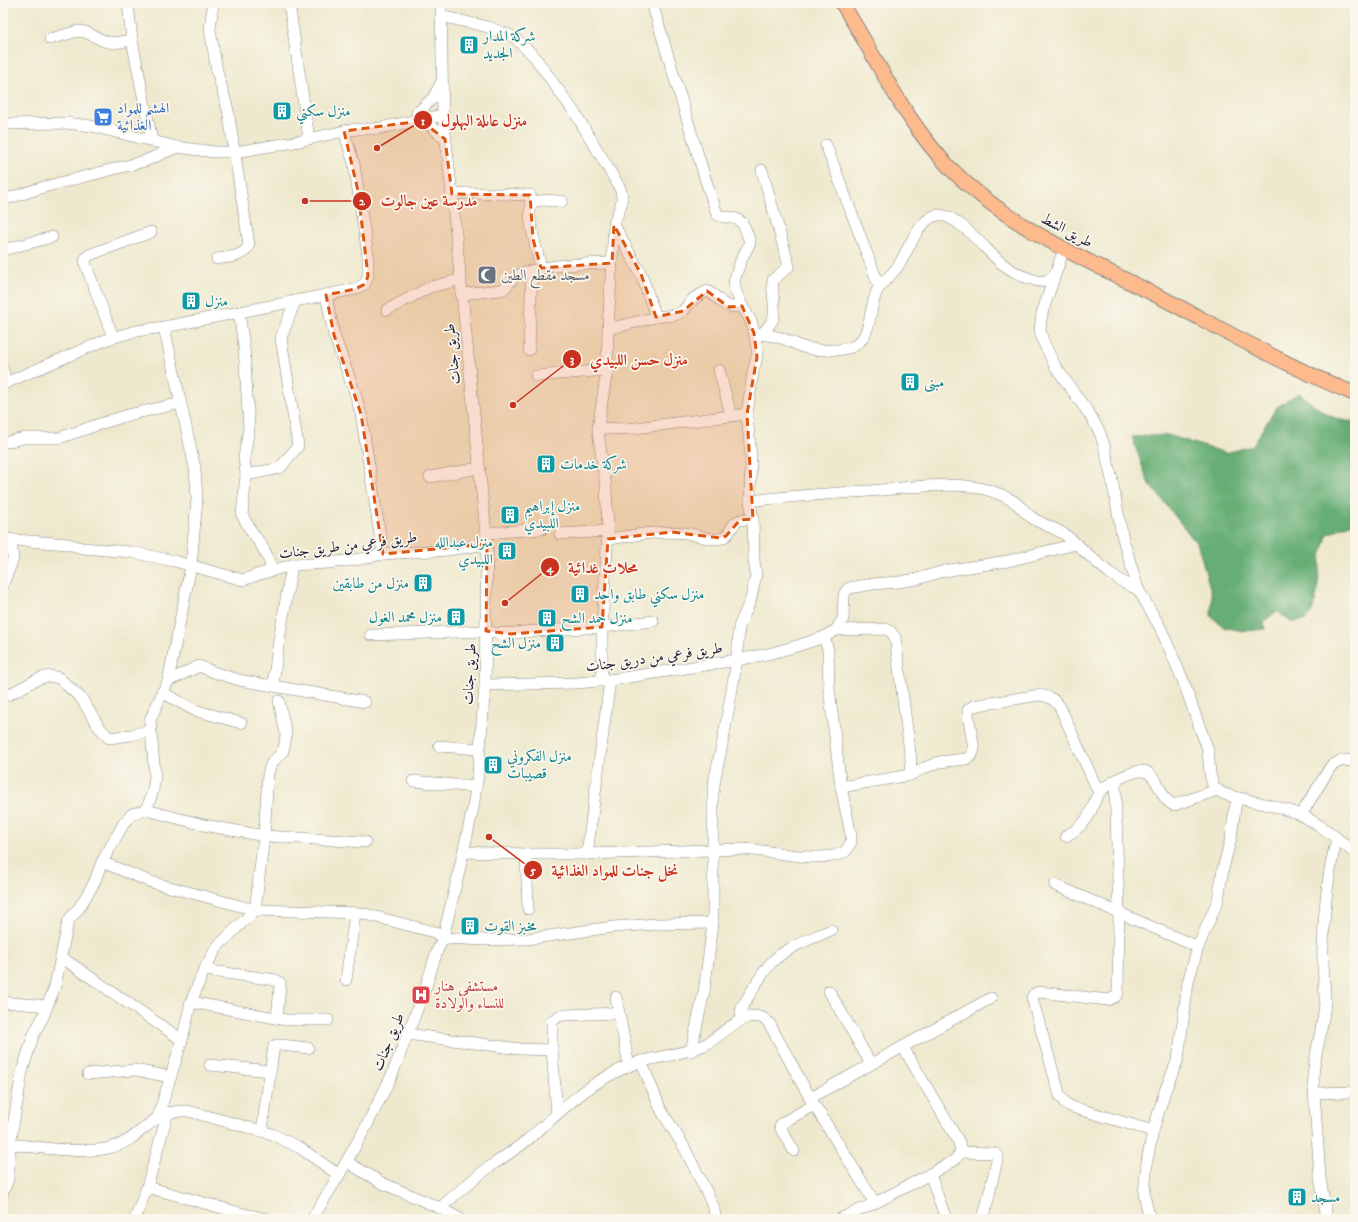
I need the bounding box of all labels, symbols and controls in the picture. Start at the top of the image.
place label: شركة المدار الجديد [481,27,535,63]
building icon: شركة المدار الجديد [458,34,480,56]
place label: الهشم للمواد الغذائية [117,99,169,135]
building icon: منزل سكني [271,100,293,122]
place label: منزل سكني [296,102,351,125]
supermarket icon: الهشم للمواد الغذائية [92,106,114,128]
callout: منزل عاىلة البهلول [413,106,536,134]
text: منزل عاىلة البهلول [441,111,527,131]
text: 1 [421,114,426,129]
callout: مدرسة عين جالوت [352,187,485,215]
text: مدرسة عين جالوت [380,191,478,211]
text: 2 [359,194,366,209]
street label: طريق الشط [1037,209,1096,252]
mosque icon: مسجد مقطع الطين [476,264,498,286]
place label: مسجد مقطع الطين [501,266,590,289]
building icon: منزل [180,290,202,312]
place label: منزل [205,292,228,311]
street label: طريق جنات [440,322,465,386]
callout: منزل حسن اللبيدي [562,345,696,373]
text: منزل حسن اللبيدي [590,350,688,373]
text: 3 [570,352,575,367]
building icon: مبنى [899,371,921,393]
place label: مبنى [924,373,944,393]
building icon: شركة خدمات [535,453,557,475]
place label: شركة خدمات [560,455,627,474]
place label: منزل إبراهيم اللبيدي [524,497,580,535]
building icon: منزل إبراهيم اللبيدي [499,504,521,526]
street label: طريق فرعي من طريق جنات [278,528,419,565]
place label: منزل عبدالله اللبيدي [435,533,493,571]
building icon: منزل عبدالله اللبيدي [496,540,518,562]
callout: محلات غدائية [540,553,646,581]
text: محلات غدائية [568,558,638,578]
text: 4 [546,561,555,576]
building icon: منزل من طابقين [412,572,434,594]
place label: منزل من طابقين [333,574,409,593]
building icon: منزل سكني طابق واحد [569,583,591,605]
place label: منزل سكني طابق واحد [594,585,704,608]
building icon: منزل محمد الغول [445,606,467,628]
building icon: منزل حمد الشح [536,607,558,629]
place label: منزل محمد الغول [369,608,442,627]
place label: منزل حمد الشح [561,609,633,632]
building icon: منزل الشح [544,632,566,654]
place label: منزل الشح [491,634,541,657]
street label: طريق فرعي من دريق جنات [584,638,724,679]
street label: طريق جنات [458,643,481,705]
place label: منزل الفكروني قصيبات [507,747,572,783]
building icon: منزل الفكروني قصيبات [482,754,504,776]
callout: نخل جنات للمواد الغذائية [523,856,686,884]
text: نخل جنات للمواد الغذائية [552,861,678,882]
text: 5 [529,863,536,878]
building icon: مخبز القوت [459,915,481,937]
place label: مخبز القوت [484,917,537,936]
place label: مستشفى هنار للنساء والولادة [433,977,504,1013]
hospital icon: مستشفى هنار للنساء والولادة [410,984,432,1006]
street label: طريق جنات [368,1010,409,1074]
building icon: مسجد [1286,1186,1308,1208]
place label: مسجد [1311,1188,1340,1207]

